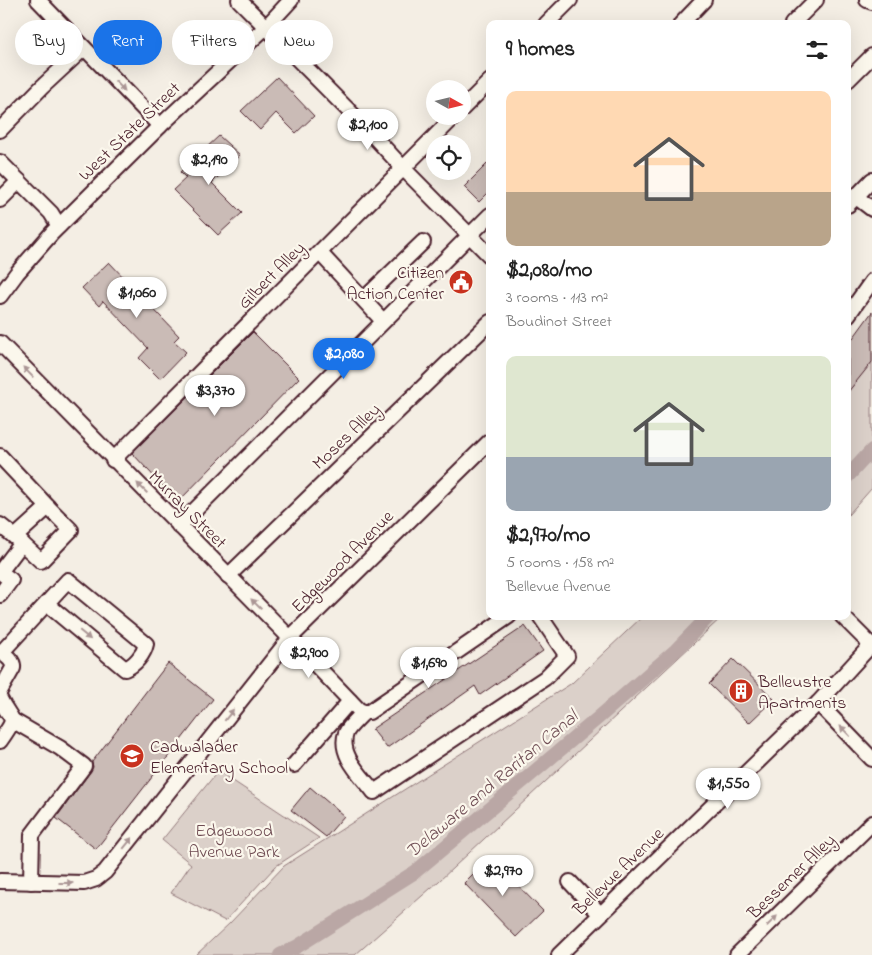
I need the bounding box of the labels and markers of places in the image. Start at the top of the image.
pin: $2,100 [327,108,409,151]
pin: $2,190 [168,144,250,186]
place label: Citizen Action Center [346,261,444,308]
public building icon: Citizen Action Center [448,269,474,295]
pin: $1,060 [96,276,178,319]
pin: $2,080 [303,338,385,380]
pin: $3,370 [174,374,256,417]
pin: $2,900 [268,636,350,679]
pin: $1,690 [388,646,470,689]
place label: Belleustre Apartments [757,670,846,717]
building icon: Belleustre Apartments [728,678,754,704]
place label: Cadwalader Elementary School [150,735,288,782]
school or university icon: Cadwalader Elementary School [119,743,145,769]
pin: $1,550 [687,768,769,810]
pin: $2,970 [462,854,544,897]

